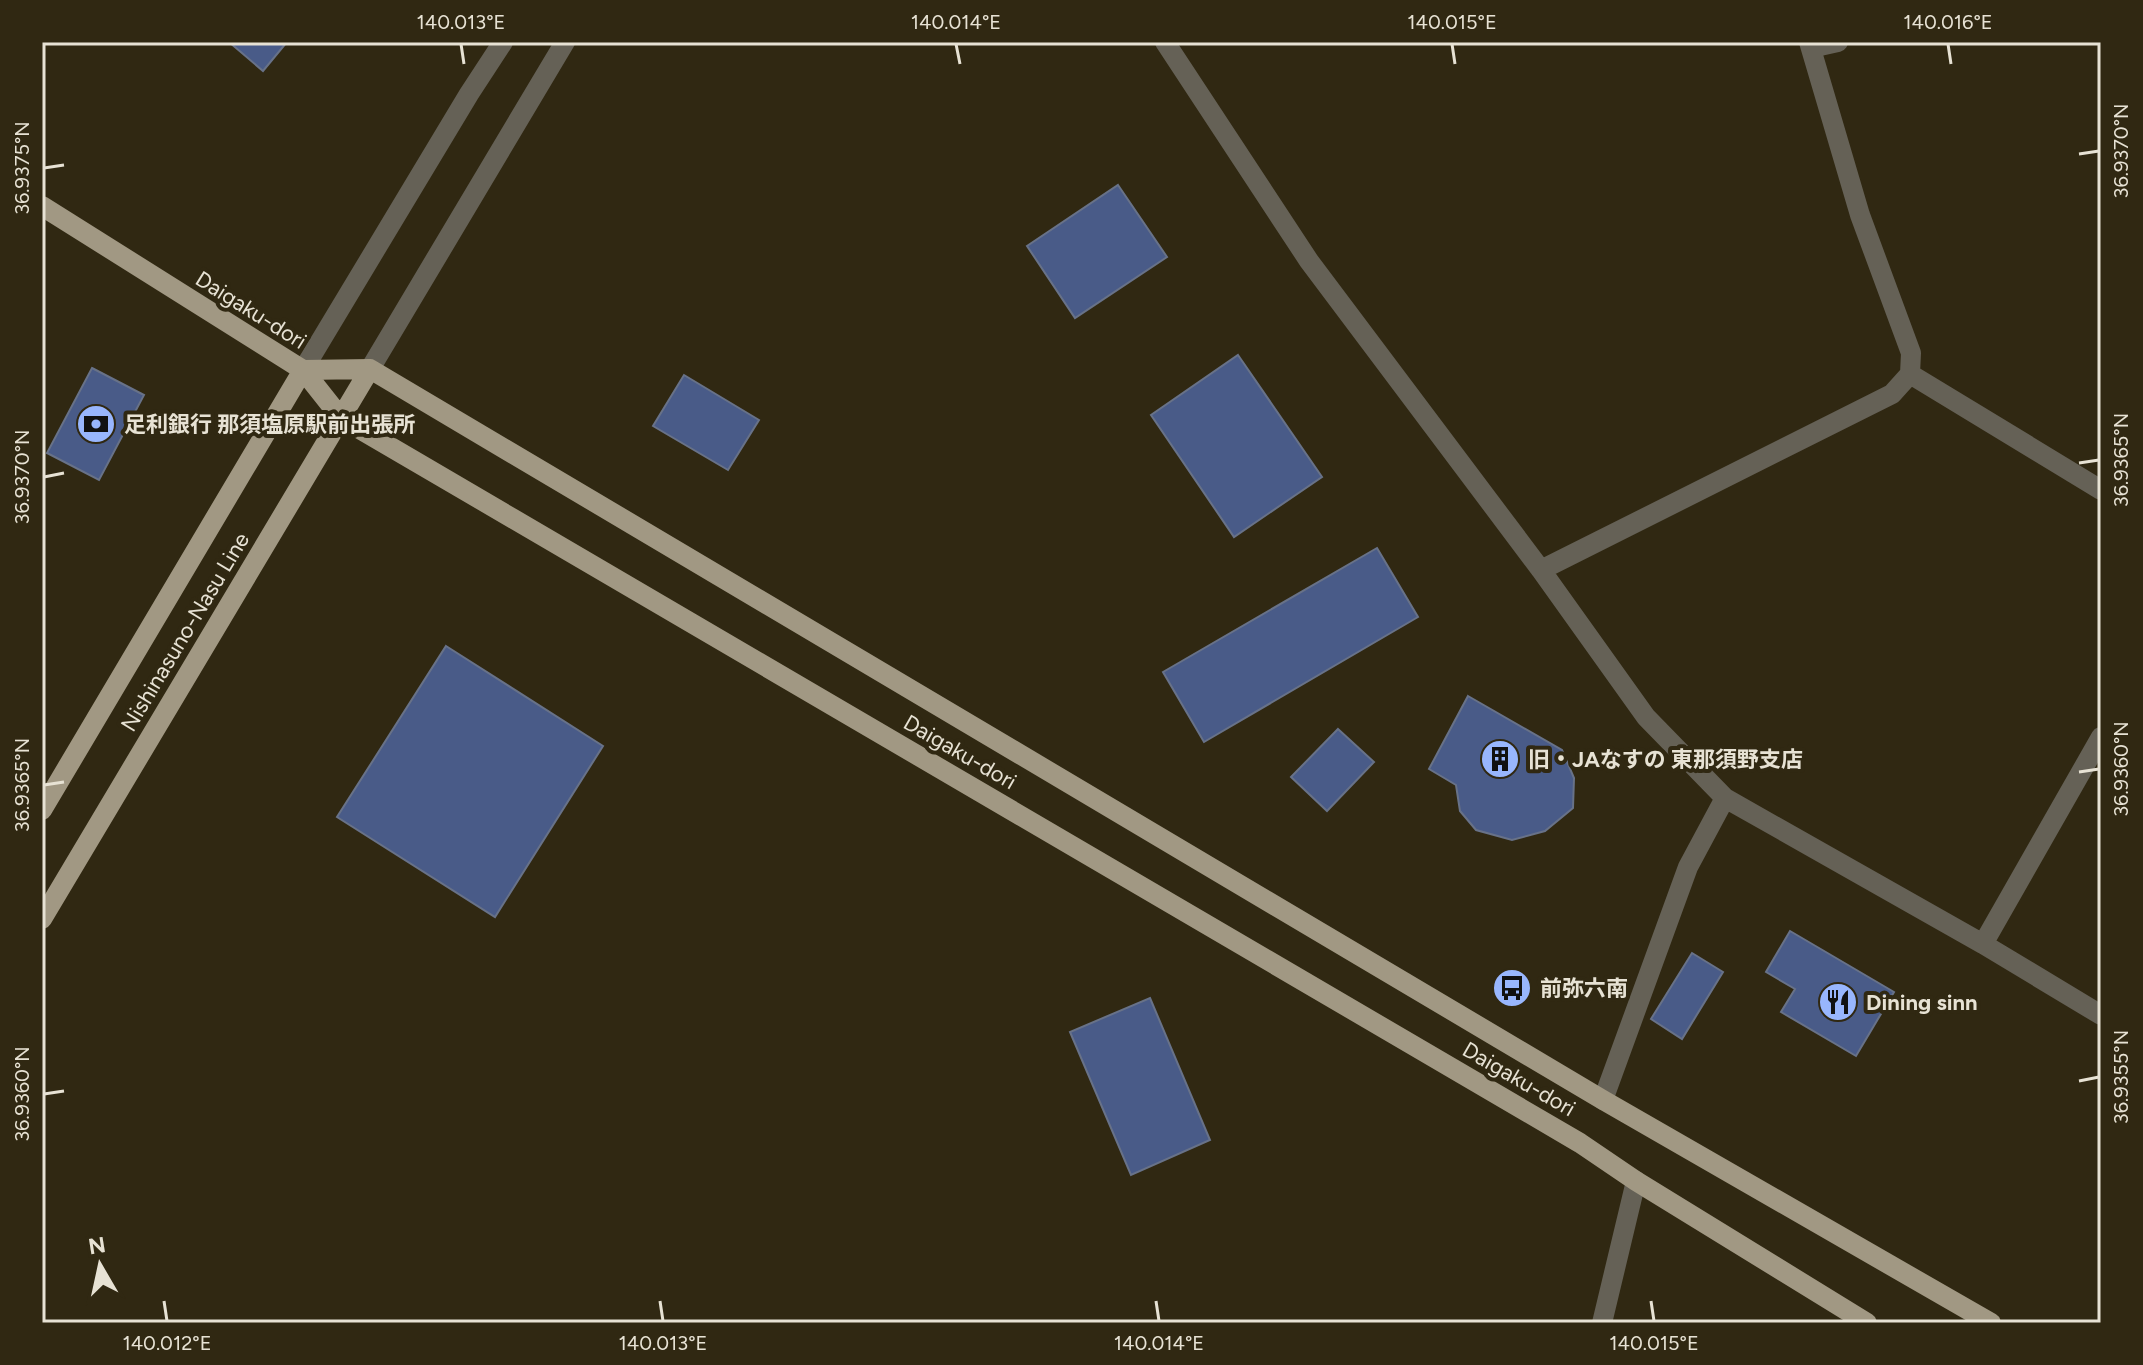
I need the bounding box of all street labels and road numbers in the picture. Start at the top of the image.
street label: Daigaku-dori [190,265,312,355]
street label: Nishinasuno-Nasu Line [115,528,255,736]
street label: Daigaku-dori [899,709,1021,795]
street label: Daigaku-dori [1458,1036,1580,1122]

